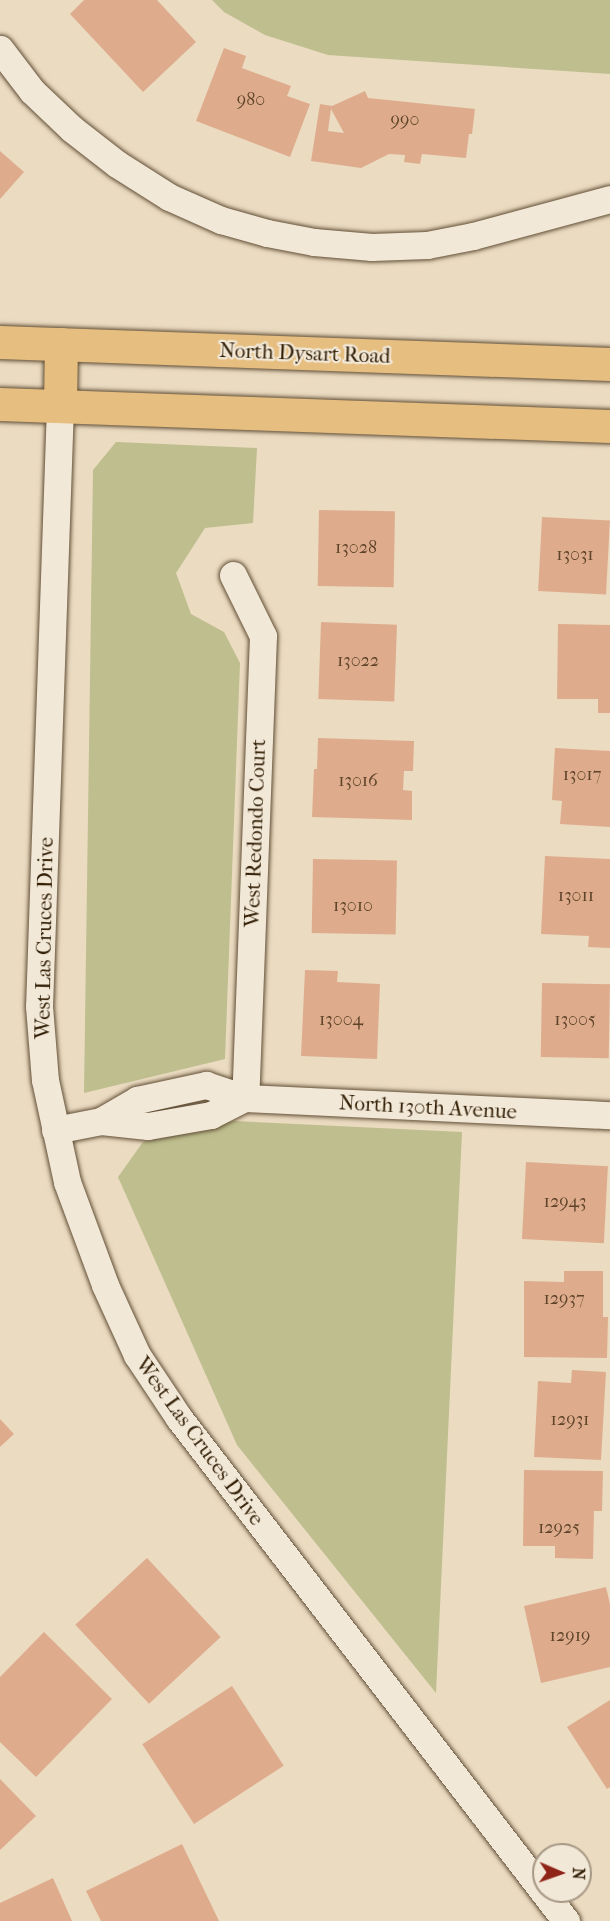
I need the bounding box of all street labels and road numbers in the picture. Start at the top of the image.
street label: North Dysart Road [219,337,391,369]
street label: West Redondo Court [239,738,271,928]
street label: West Las Cruces Drive [30,837,58,1039]
street label: North 130th Avenue [338,1090,518,1124]
street label: West Las Cruces Drive [130,1352,270,1530]

